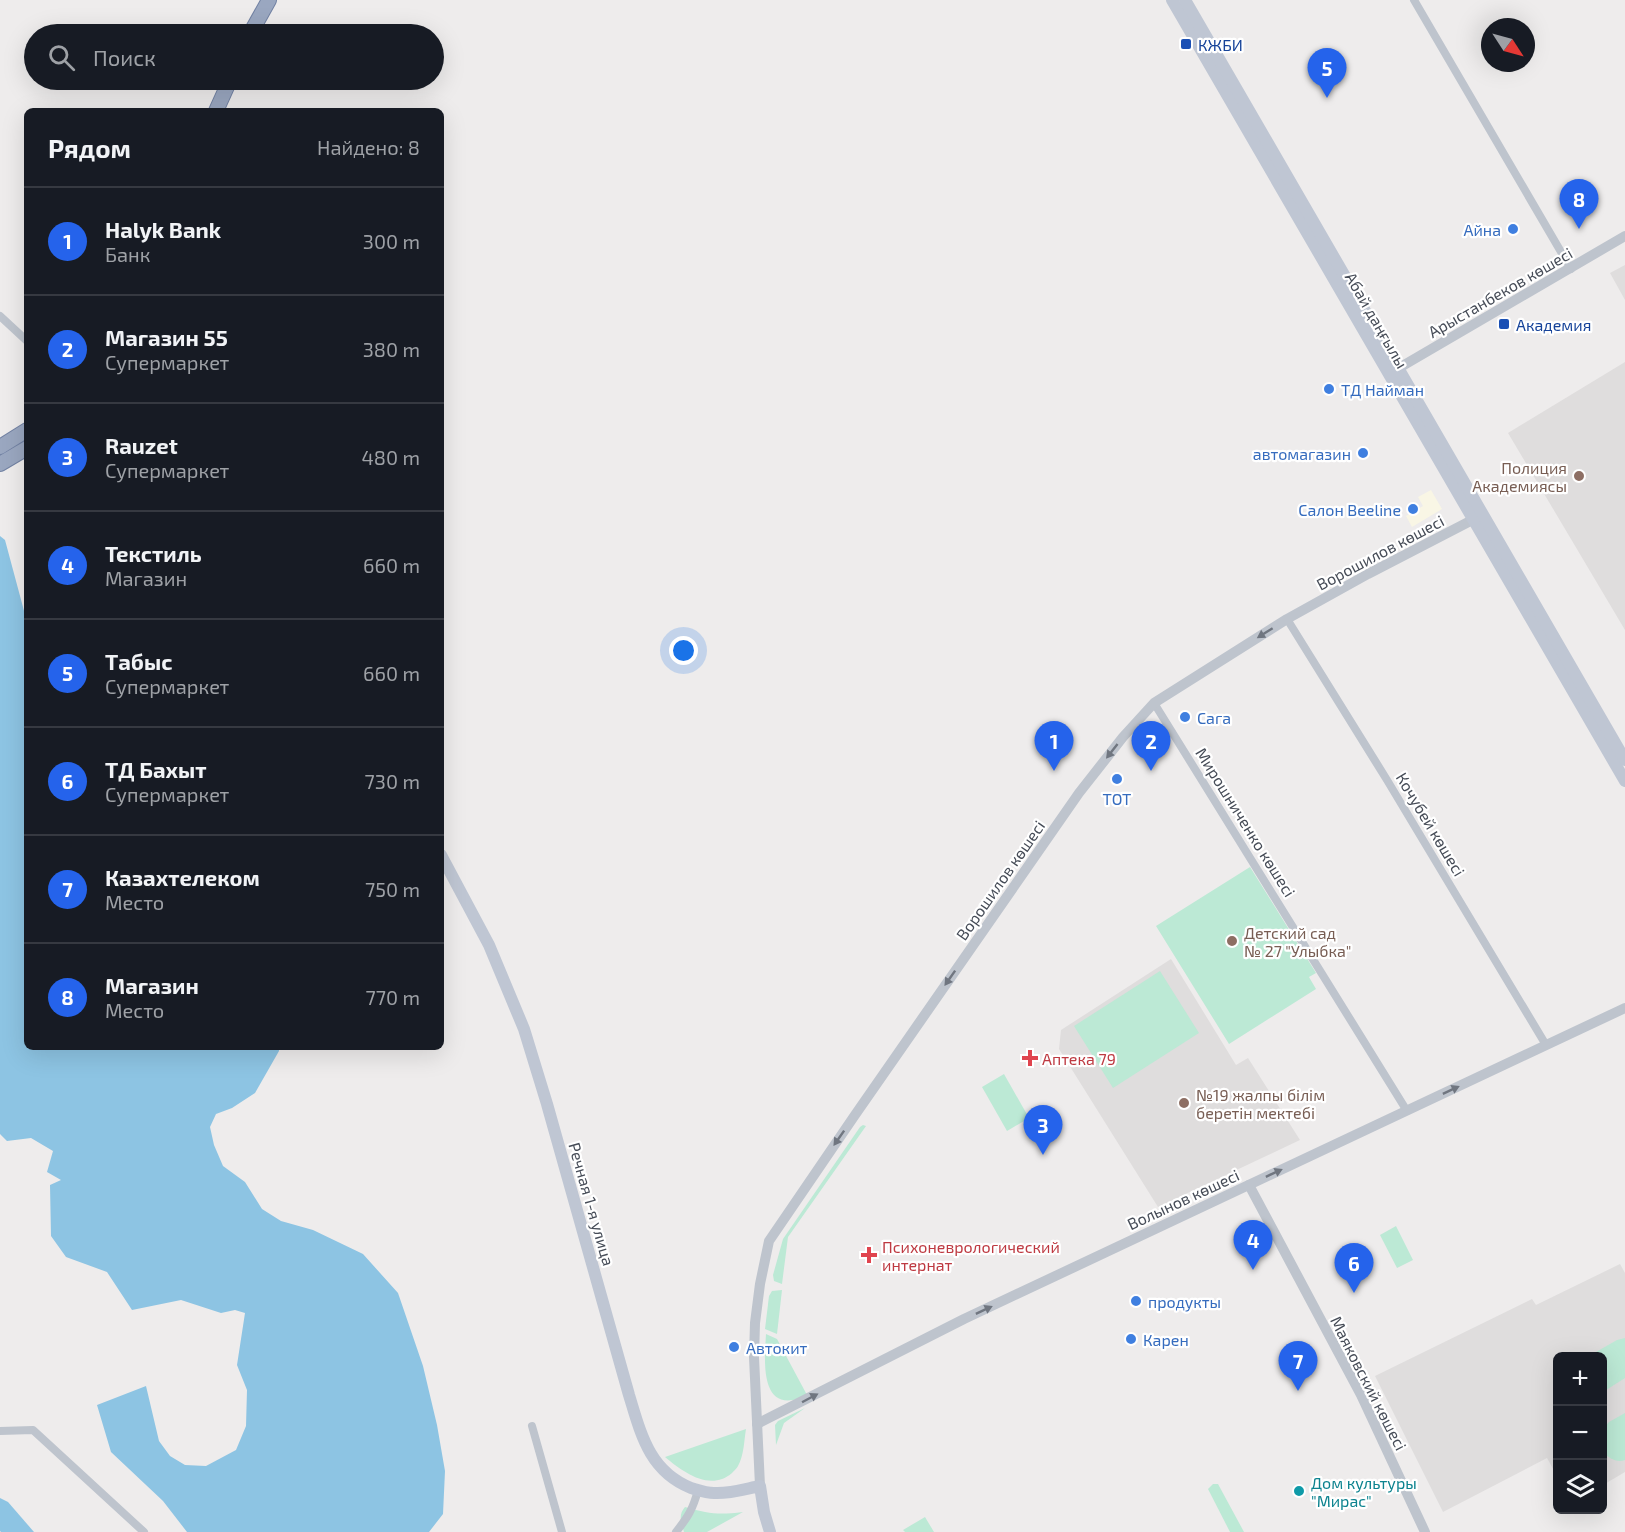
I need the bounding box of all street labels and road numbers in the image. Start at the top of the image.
street label: Арыстанбеков көшесі [1424,243,1576,341]
street label: Абай даңғылы [1342,268,1412,372]
street label: Ворошилов көшесі [1313,510,1447,594]
street label: Мирошниченко көшесі [1192,744,1300,900]
street label: Кочубей көшесі [1392,769,1469,880]
street label: Ворошилов көшесі [952,817,1048,943]
street label: Речная 1-я улица [564,1140,619,1268]
street label: Волынов көшесі [1124,1165,1242,1233]
street label: Маяковский көшесі [1327,1313,1411,1453]

